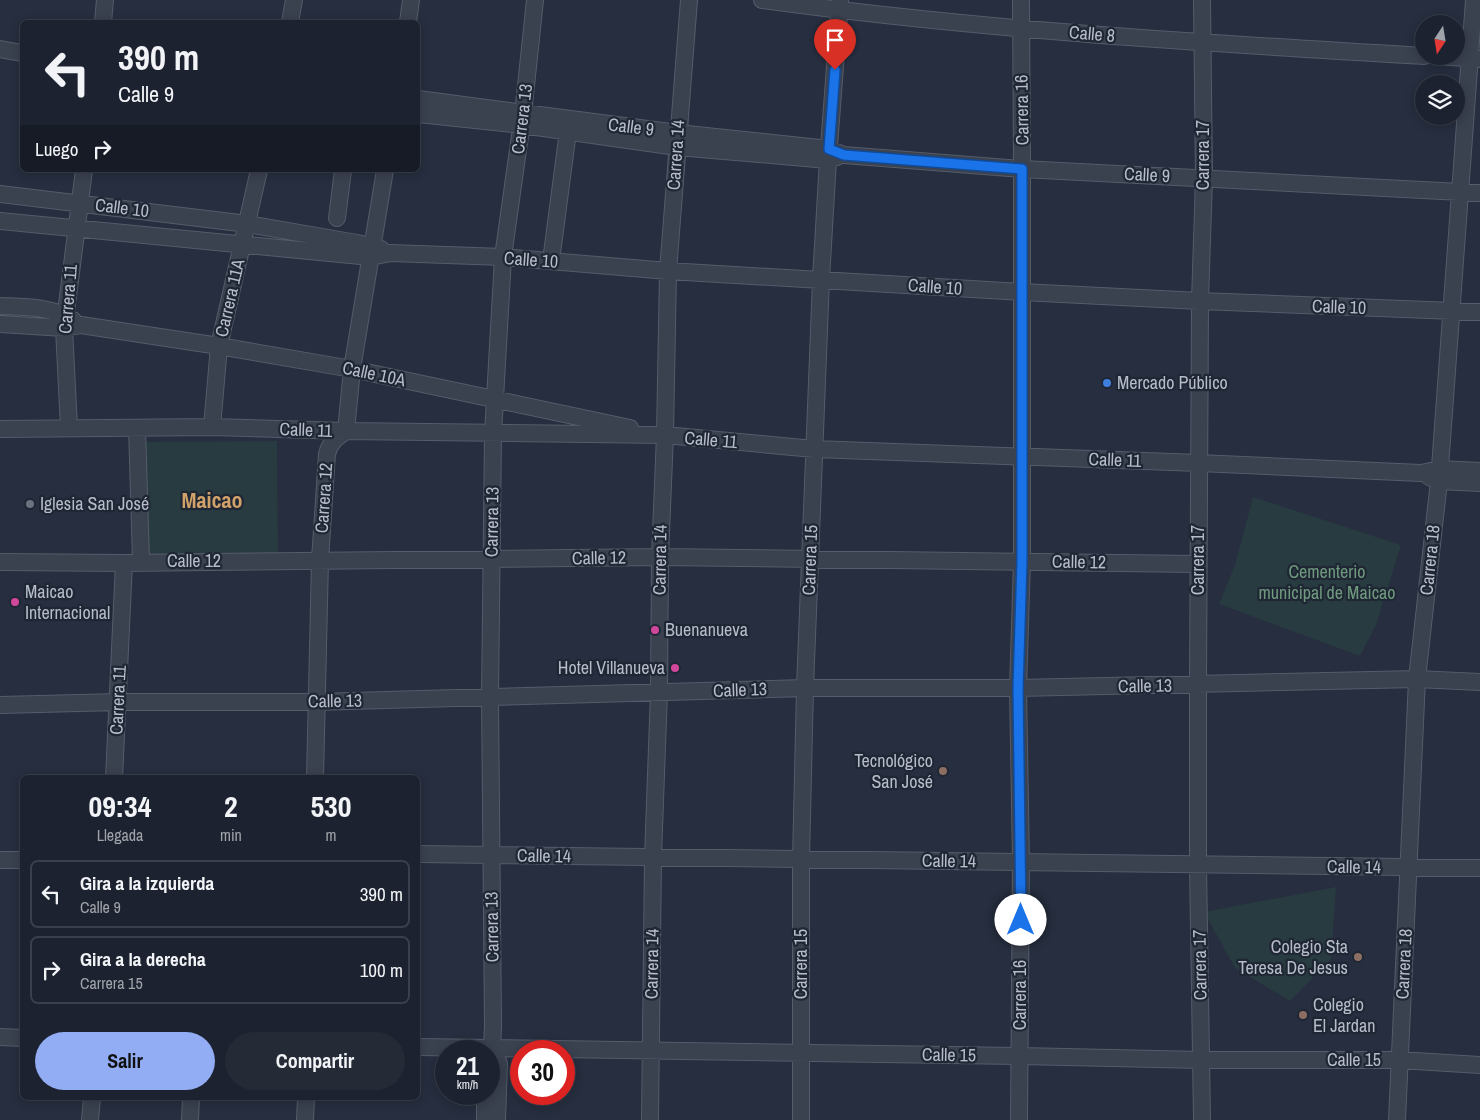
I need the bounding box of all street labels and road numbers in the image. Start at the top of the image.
street label: Calle 8 [1068,19,1116,48]
street label: Carrera 16 [1008,75,1035,145]
street label: Carrera 13 [505,82,538,155]
street label: Calle 9 [607,111,655,142]
street label: Carrera 14 [661,119,690,191]
street label: Carrera 17 [1190,120,1215,190]
street label: Calle 9 [1123,161,1171,188]
street label: Calle 10 [94,192,150,223]
street label: Calle 10 [503,245,559,274]
street label: Carrera 11A [208,256,251,339]
street label: Carrera 11 [52,262,83,335]
street label: Calle 10 [907,272,963,301]
street label: Calle 10 [1312,293,1367,320]
street label: Calle 10A [340,355,408,392]
street label: Calle 11 [279,416,334,443]
street label: Calle 11 [684,425,739,454]
street label: Calle 11 [1088,446,1143,473]
street label: Carrera 12 [309,462,338,534]
street label: Carrera 13 [478,487,505,557]
street label: Carrera 15 [796,524,823,596]
street label: Carrera 18 [1413,524,1446,596]
street label: Carrera 14 [646,525,673,595]
street label: Carrera 17 [1185,525,1210,595]
street label: Calle 12 [572,545,626,570]
street label: Calle 12 [167,548,221,573]
street label: Calle 12 [1052,549,1106,574]
street label: Carrera 11 [103,664,132,735]
street label: Calle 13 [1118,673,1172,698]
street label: Calle 13 [712,676,767,703]
street label: Calle 13 [308,688,362,713]
street label: Calle 14 [517,843,571,868]
street label: Calle 14 [922,848,976,873]
street label: Calle 14 [1327,854,1381,879]
street label: Carrera 13 [478,892,505,962]
street label: Carrera 18 [1389,928,1418,1000]
street label: Carrera 14 [638,929,665,999]
street label: Carrera 15 [788,929,813,999]
street label: Carrera 17 [1186,930,1213,1000]
street label: Carrera 16 [1007,960,1032,1030]
street label: Calle 15 [922,1042,976,1067]
street label: Calle 15 [1327,1047,1381,1072]

